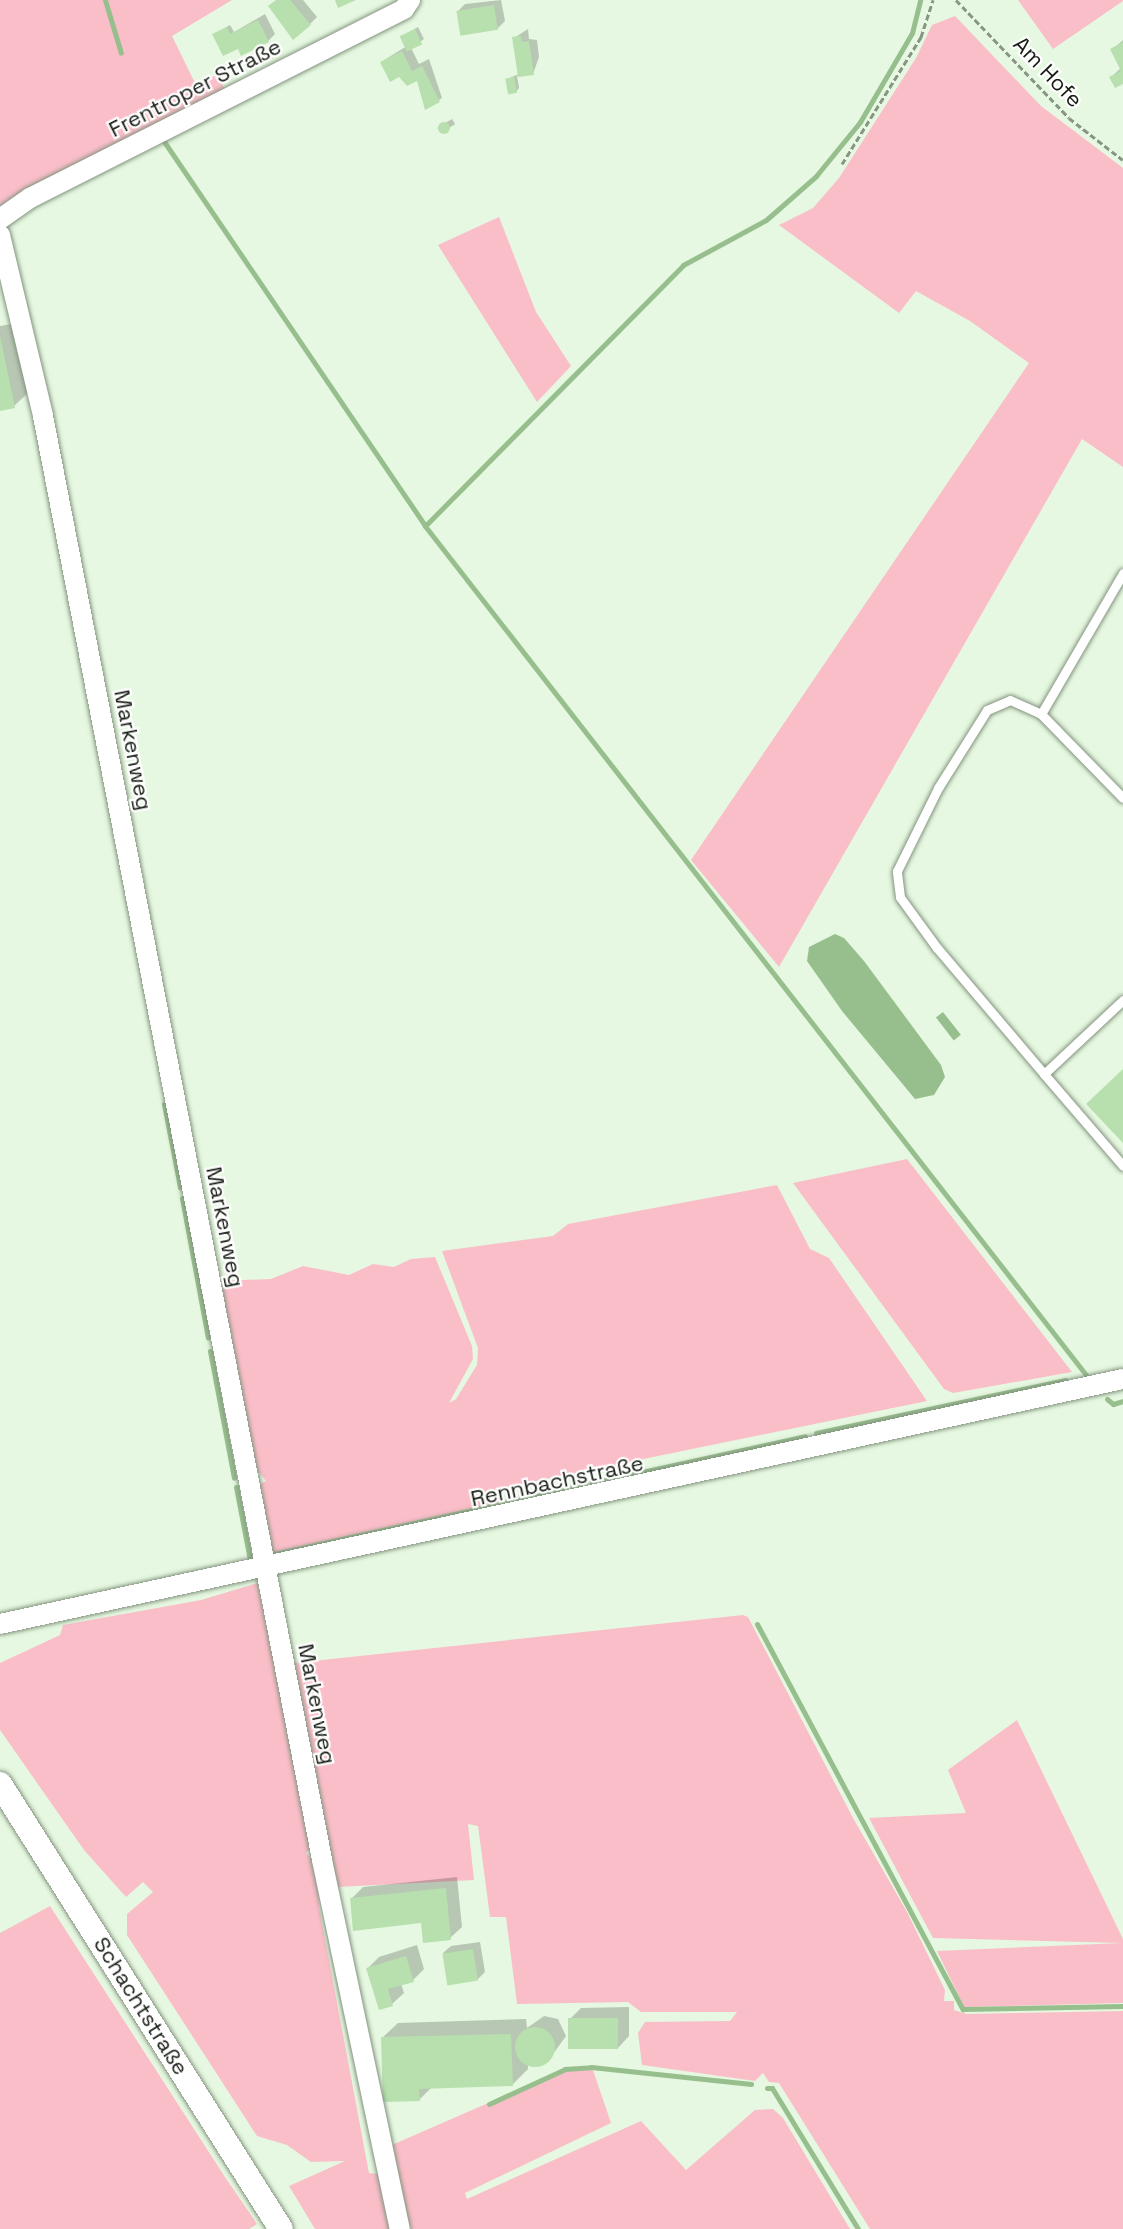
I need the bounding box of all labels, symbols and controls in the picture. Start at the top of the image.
street label: Am Hofe [1008,31,1088,113]
street label: Frentroper Straße [104,33,286,143]
street label: Markenweg [108,688,158,812]
street label: Markenweg [200,1165,250,1289]
street label: Rennbachstraße [468,1450,646,1512]
street label: Markenweg [292,1642,342,1766]
street label: Schachtstraße [88,1932,194,2080]

